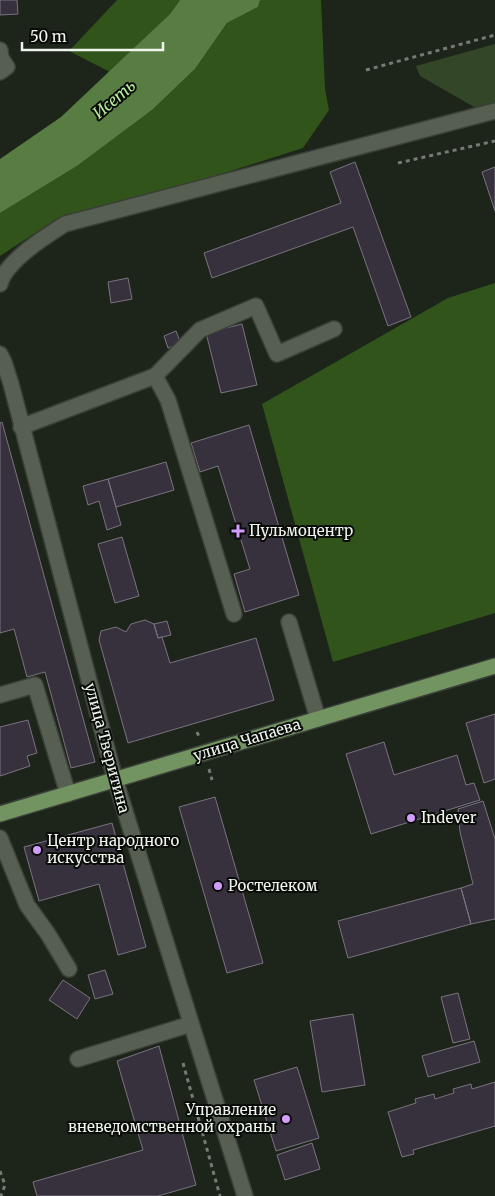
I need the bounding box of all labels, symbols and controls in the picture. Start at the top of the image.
scale bar [22,20,164,52]
text: 50 m [30,27,67,46]
water label: Исеть [89,75,139,123]
place label: Пульмоцентр [249,521,353,540]
marker: Пульмоцентр [231,524,245,538]
street label: улица Тверитина [81,681,134,815]
street label: улица Чапаева [191,714,303,765]
place label: Indever [421,808,477,827]
marker: Indever [405,812,417,824]
place label: Центр народного искусства [47,831,180,867]
marker: Центр народного искусства [31,844,43,856]
place label: Ростелеком [228,876,318,895]
marker: Ростелеком [212,880,224,892]
place label: Управление вневедомственной охраны [68,1100,276,1136]
marker: Управление вневедомственной охраны [280,1113,292,1125]

